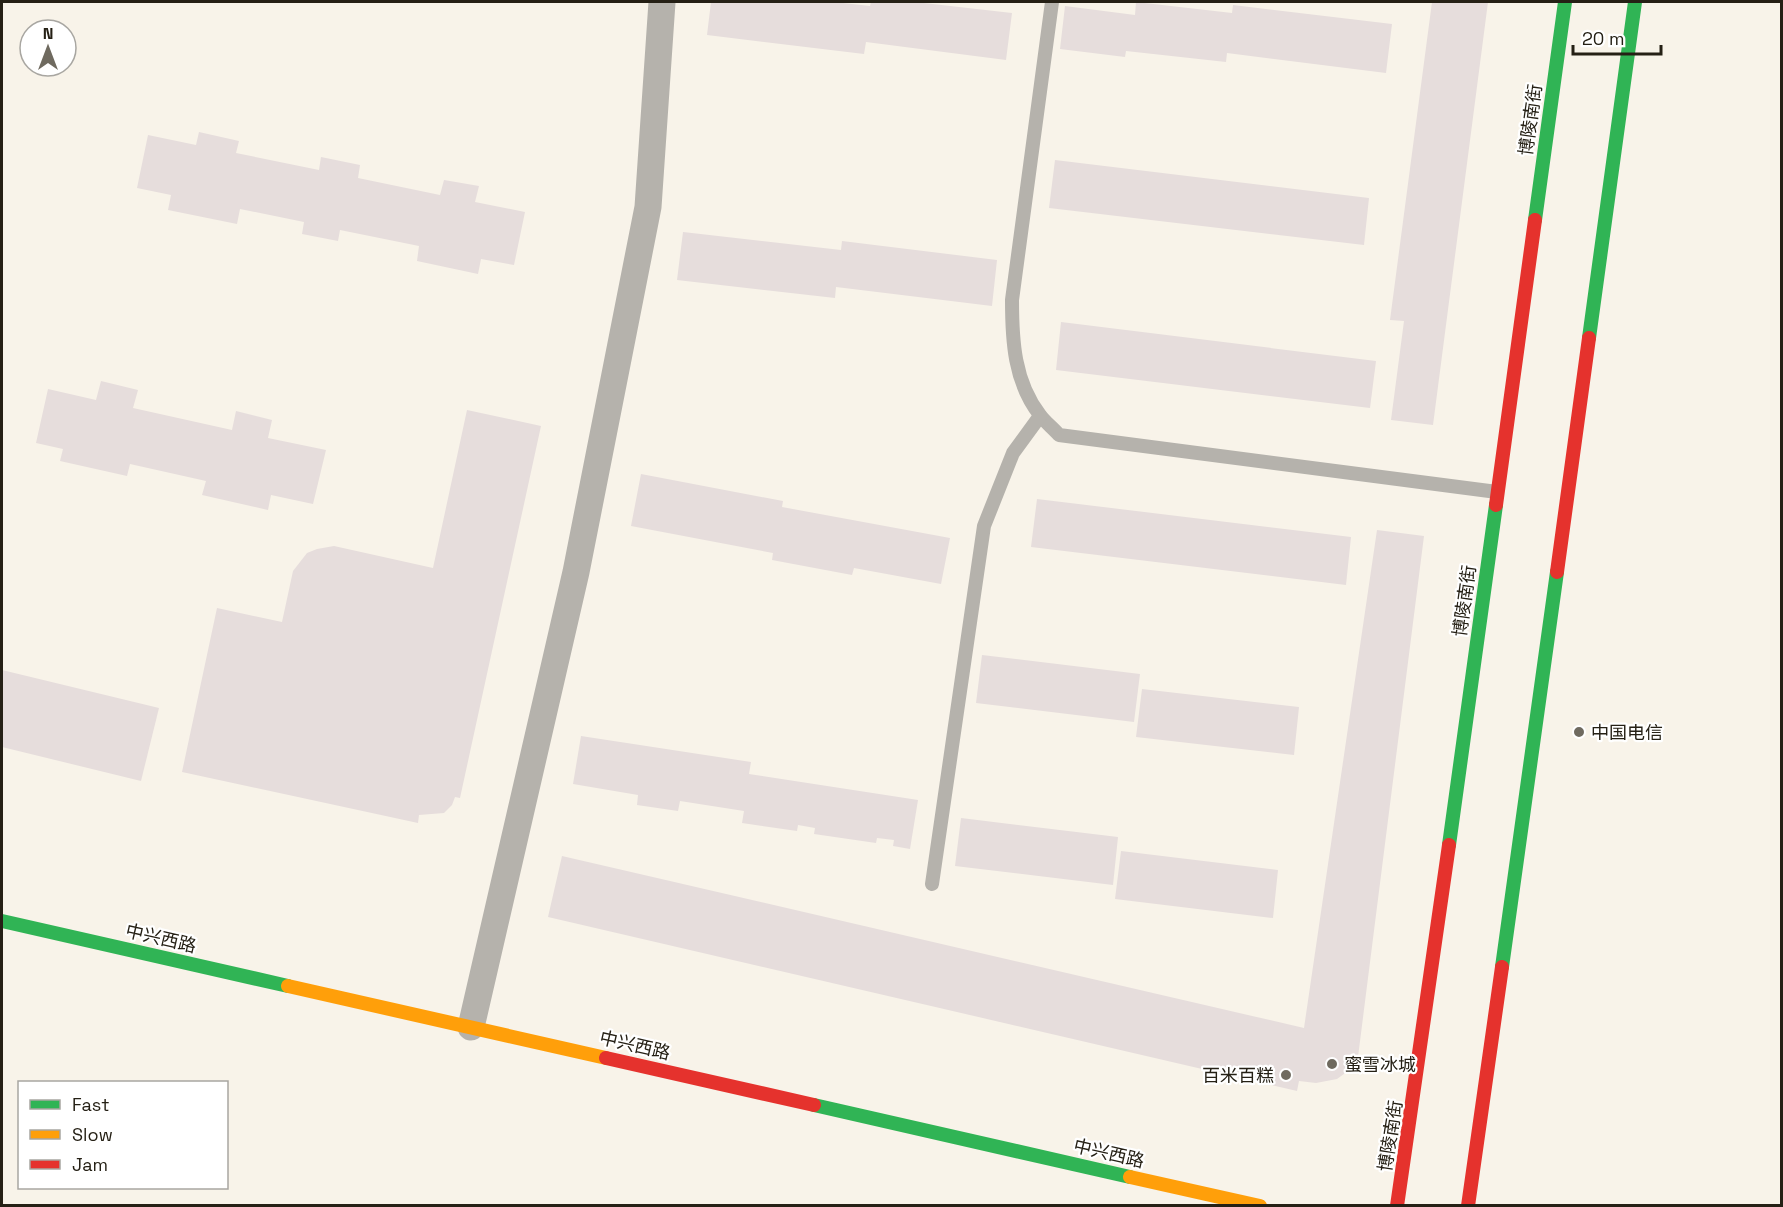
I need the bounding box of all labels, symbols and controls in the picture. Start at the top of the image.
north arrow [18,18,78,78]
scale bar [1573,18,1662,56]
text: N [43,23,53,44]
text: 20 m [1582,27,1625,50]
street label: 博陵南街 [1514,83,1546,157]
street label: 博陵南街 [1448,564,1480,638]
place label: 中国电信 [1591,721,1663,744]
marker: 中国电信 [1572,725,1586,739]
street label: 中兴西路 [123,919,199,957]
street label: 中兴西路 [597,1026,673,1064]
place label: 蜜雪冰城 [1344,1053,1416,1076]
marker: 蜜雪冰城 [1325,1057,1339,1071]
place label: 百米百糕 [1202,1064,1274,1087]
marker: 百米百糕 [1279,1068,1293,1082]
legend [18,1081,228,1189]
text: Fast [72,1093,109,1116]
street label: 博陵南街 [1373,1099,1407,1173]
text: Slow [72,1123,113,1146]
street label: 中兴西路 [1071,1134,1147,1172]
text: Jam [72,1153,108,1176]

